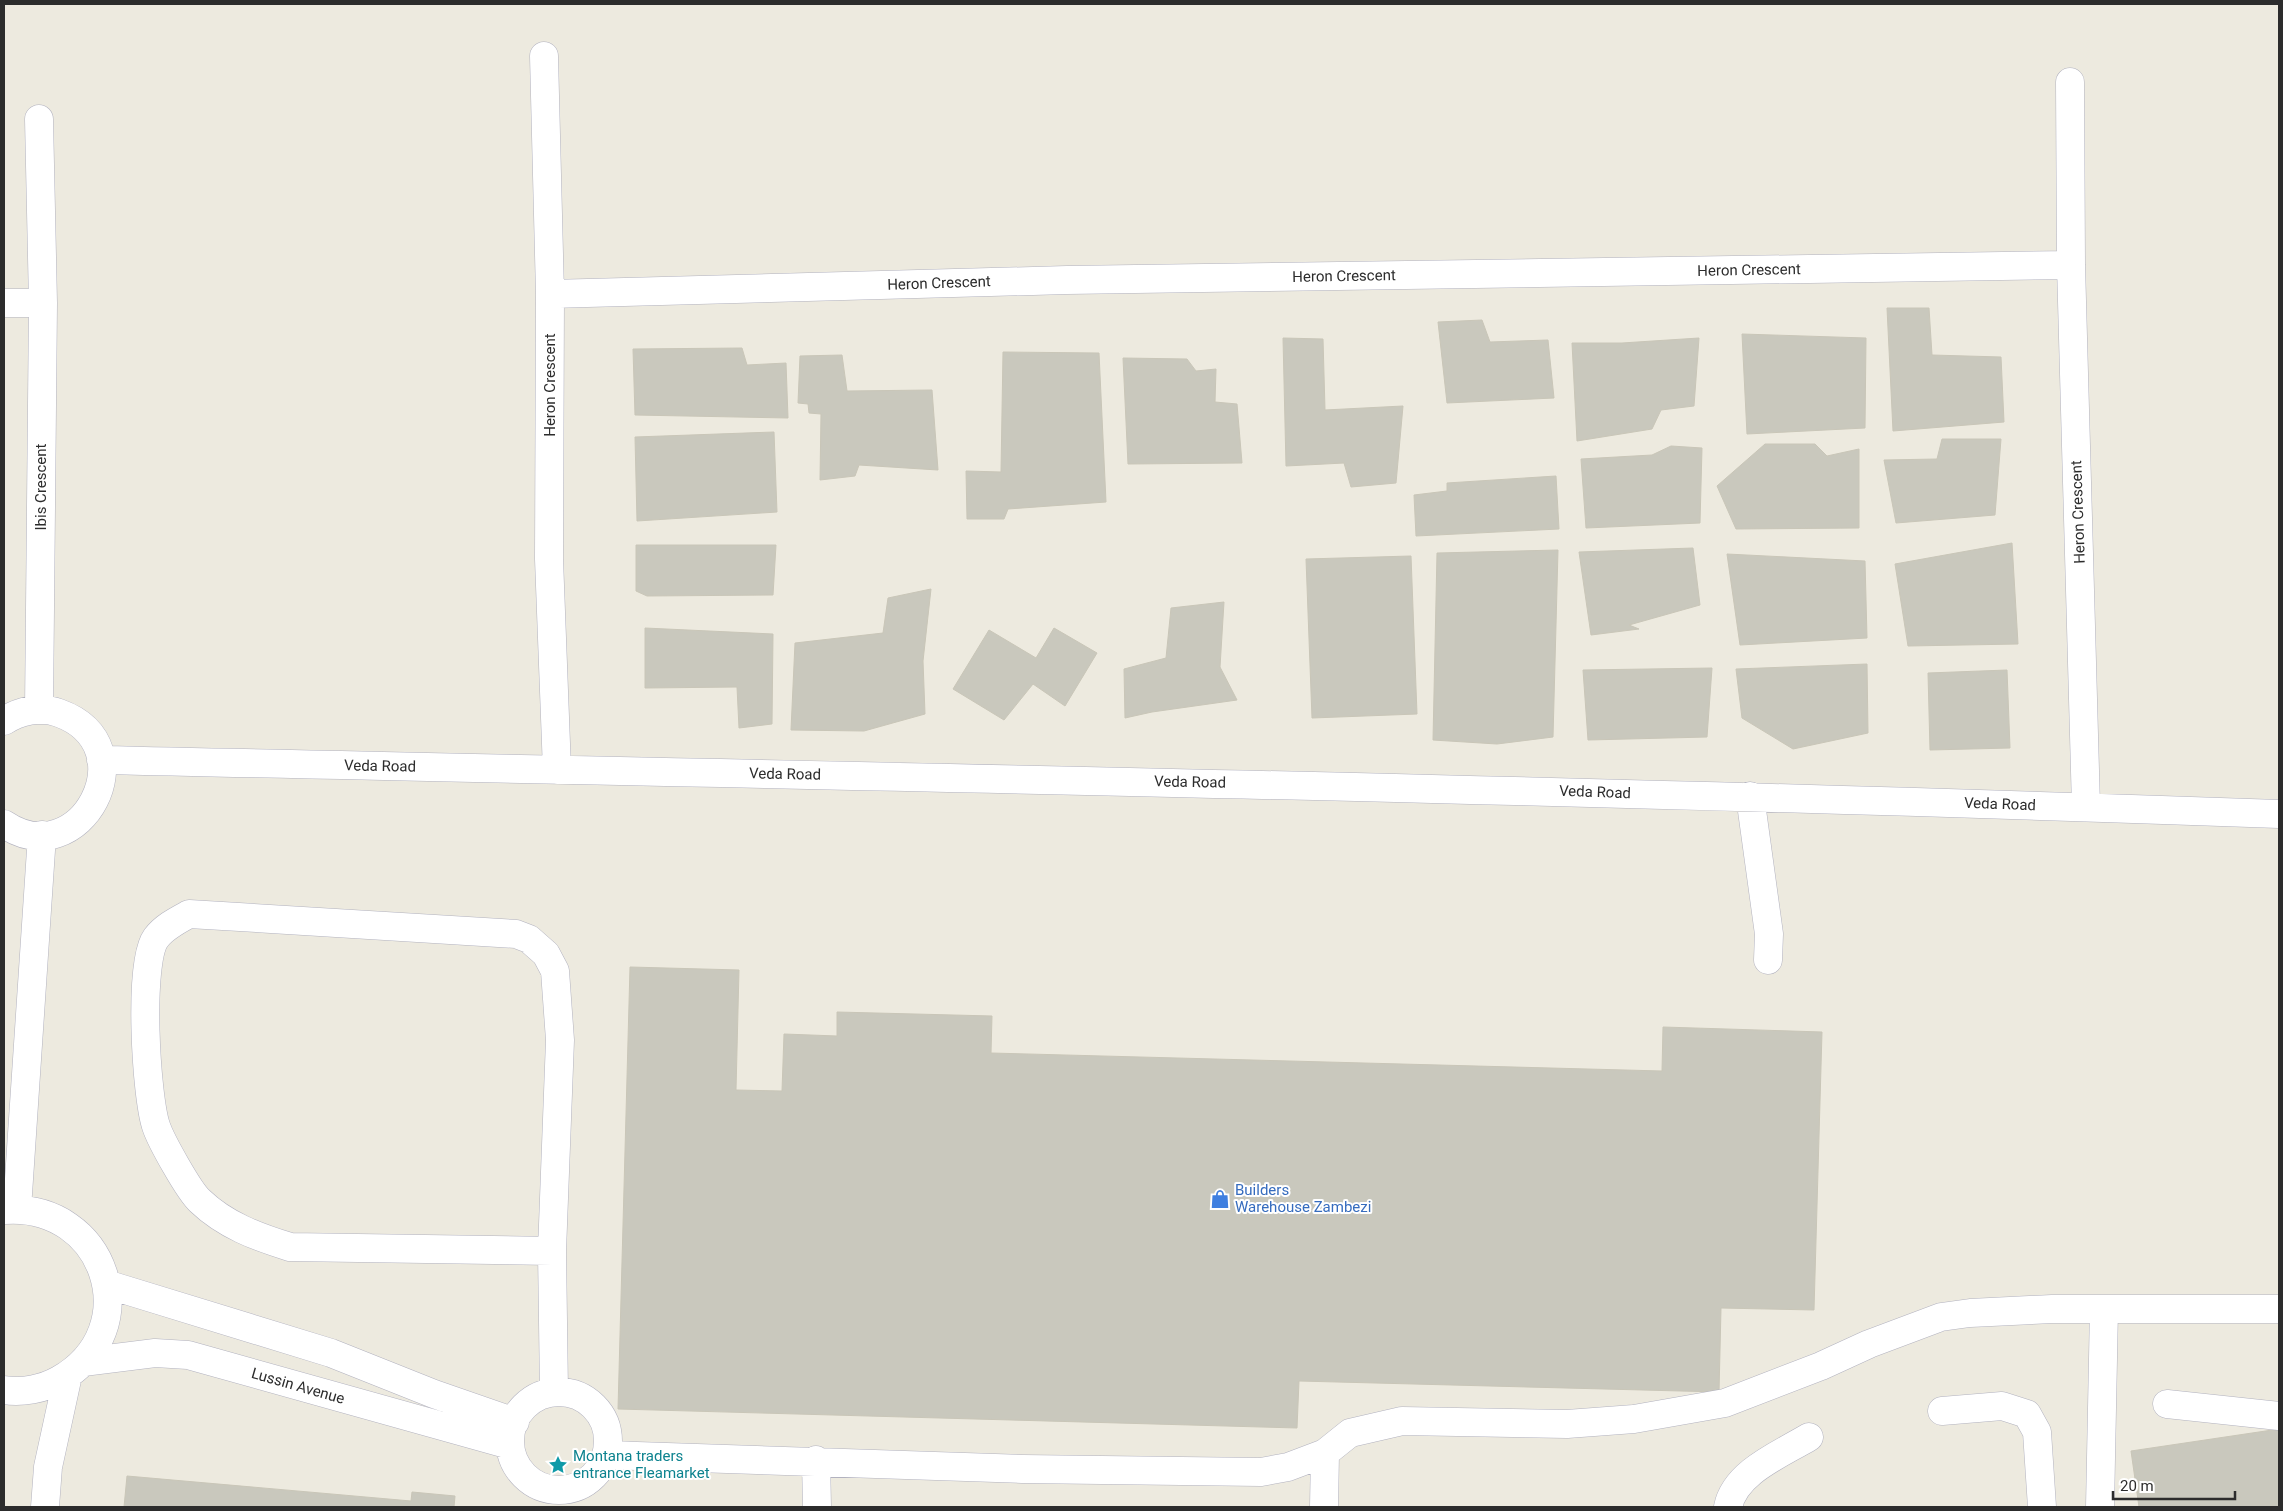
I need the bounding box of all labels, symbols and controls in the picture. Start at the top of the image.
street label: Heron Crescent [1697,260,1801,280]
street label: Heron Crescent [1292,266,1396,286]
street label: Heron Crescent [887,272,991,294]
street label: Heron Crescent [541,333,559,437]
street label: Ibis Crescent [32,443,50,531]
street label: Heron Crescent [2067,460,2089,564]
street label: Veda Road [344,756,416,776]
street label: Veda Road [749,764,821,784]
street label: Veda Road [1154,772,1226,792]
street label: Veda Road [1559,782,1631,802]
street label: Veda Road [1964,794,2036,814]
place label: Builders Warehouse Zambezi [1235,1181,1371,1216]
shop icon: Builders Warehouse Zambezi [1209,1188,1231,1210]
street label: Lussin Avenue [249,1364,347,1408]
place label: Montana traders entrance Fleamarket [573,1447,710,1482]
place icon: Montana traders entrance Fleamarket [547,1454,569,1476]
scale bar [2113,1468,2236,1500]
text: 20 m [2120,1477,2154,1495]

